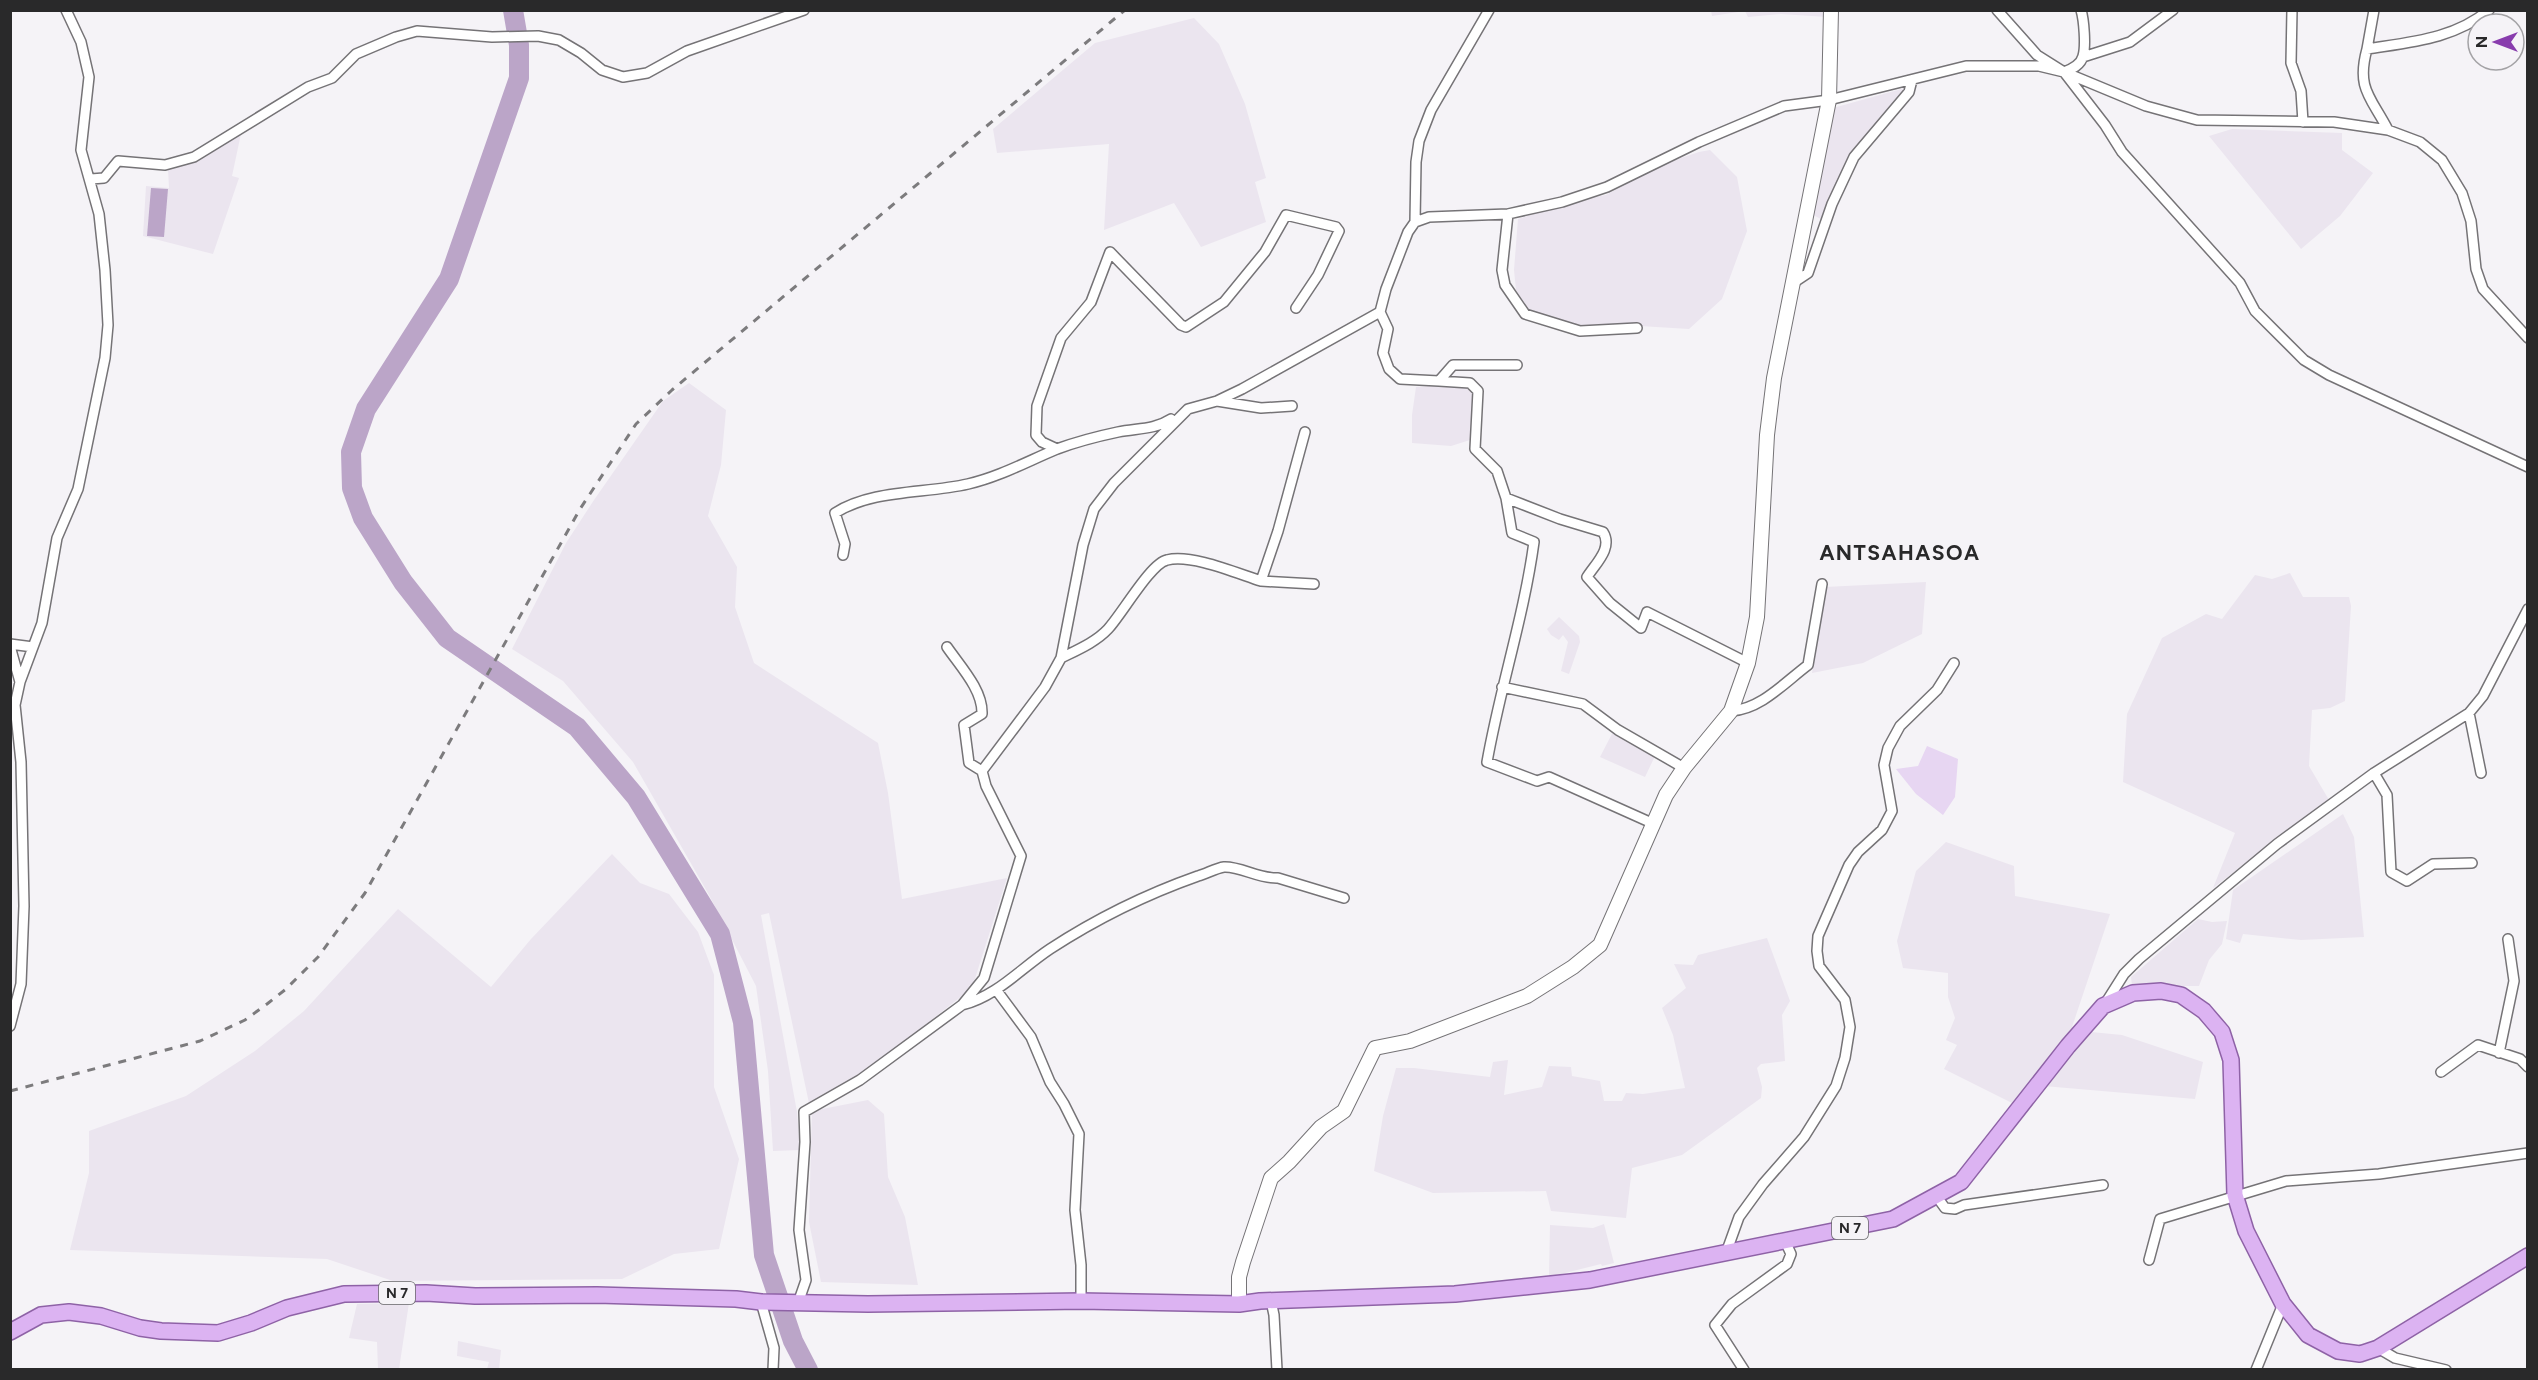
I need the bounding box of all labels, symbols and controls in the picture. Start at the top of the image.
north arrow [2466,12,2526,72]
text: N [2472,36,2491,48]
district label: ANTSAHASOA [1819,540,1981,565]
road number: N 7 [1832,1217,1868,1239]
road number: N 7 [379,1282,415,1304]

